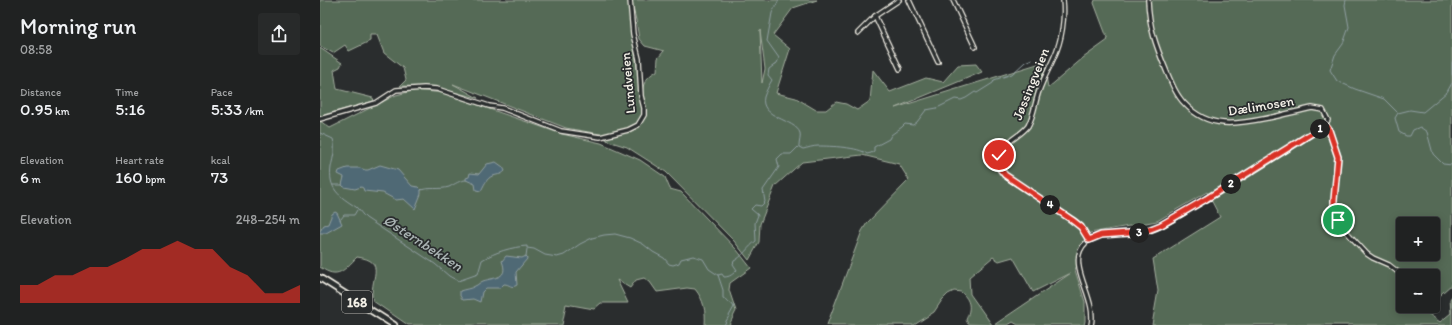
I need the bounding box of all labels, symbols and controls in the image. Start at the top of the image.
text: Morning run [20,13,136,40]
button: share [258,13,300,55]
text: 08:58 [20,42,52,57]
street label: Jøssingveien [1009,45,1053,122]
street label: Lundveien [617,52,639,114]
text: Distance [20,86,61,99]
text: Time [115,86,139,99]
text: Pace [211,86,233,99]
street label: Dælimosen [1227,92,1295,120]
text: 0.95 [20,99,52,119]
text: 5:16 [115,99,145,119]
text: 5:33 [211,99,242,119]
text: km [52,105,70,118]
text: /km [242,105,264,118]
pin: 1 [1310,119,1330,139]
text: 1 [1317,122,1323,135]
pin [982,138,1016,172]
icon: check [988,144,1010,166]
text: Elevation [20,154,64,167]
text: Heart rate [115,154,164,167]
text: kcal [211,154,230,167]
text: 6 [20,167,29,187]
text: 160 [115,167,143,187]
text: 73 [211,167,228,187]
text: m [29,173,41,186]
text: bpm [143,173,166,186]
pin: 2 [1221,174,1241,194]
text: 2 [1228,177,1234,190]
pin: 4 [1040,195,1060,215]
text: 4 [1047,198,1053,211]
pin [1321,203,1355,237]
icon: arrive [1327,209,1349,231]
water label: Østernbekken [380,211,466,275]
text: Elevation [20,212,72,227]
text: 248–254 m [236,212,300,227]
map controls [1396,217,1440,313]
button: + [1396,217,1440,261]
pin: 3 [1129,223,1149,243]
text: 3 [1136,226,1142,239]
button: − [1396,269,1440,313]
road number: 168 [342,291,372,313]

